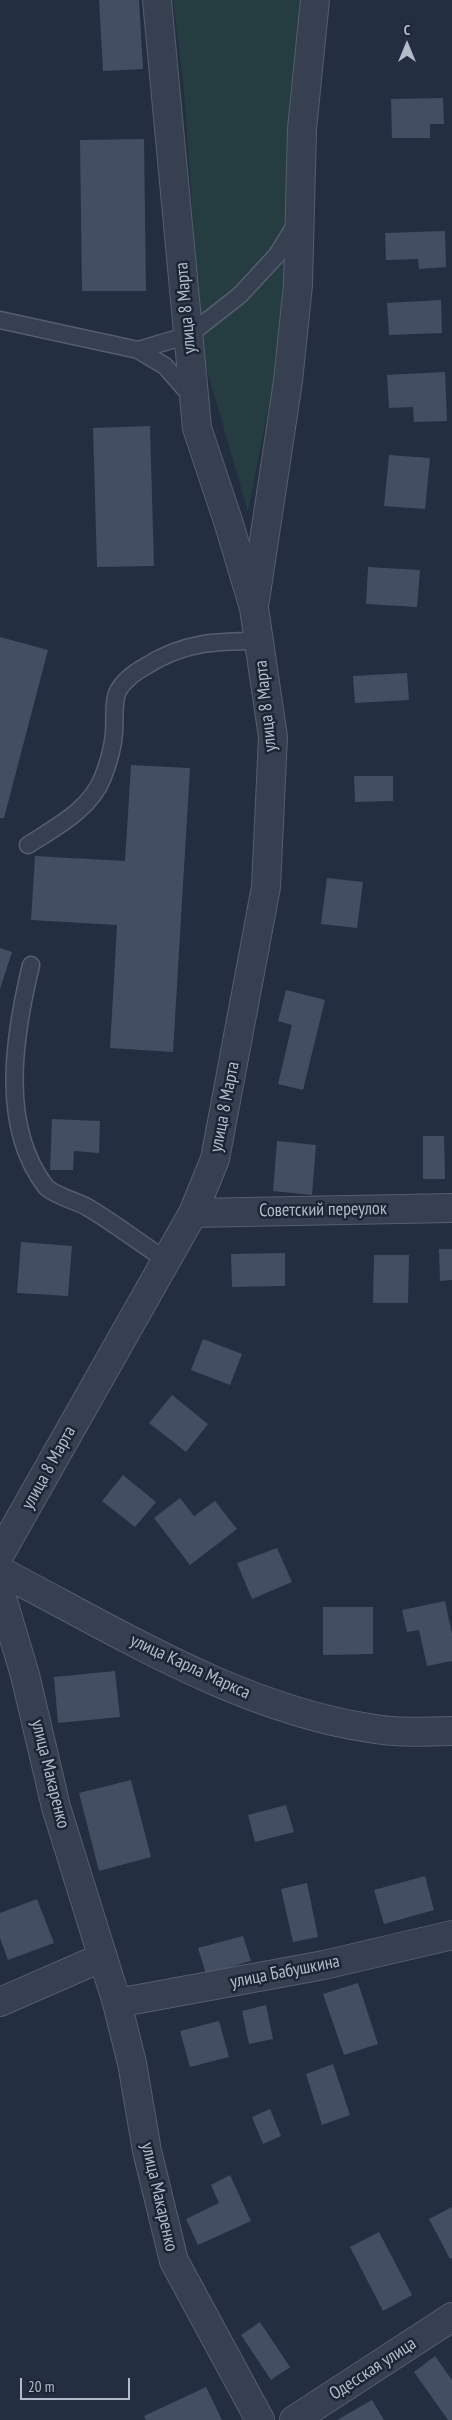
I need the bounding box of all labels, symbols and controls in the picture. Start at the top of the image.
north arrow [382,20,432,70]
text: С [404,21,410,39]
street label: улица 8 Марта [171,261,201,355]
street label: улица 8 Марта [250,659,282,753]
street label: улица 8 Марта [206,1060,244,1154]
street label: Советский переулок [259,1198,387,1222]
street label: улица 8 Марта [17,1423,81,1513]
street label: улица Карла Маркса [127,1630,253,1704]
street label: улица Макаренко [26,1717,74,1831]
street label: улица Бабушкина [229,1951,341,1993]
street label: улица Макаренко [136,2140,182,2254]
street label: Одесская улица [326,2333,420,2405]
scale bar [22,2368,132,2400]
text: 20 m [28,2377,54,2396]

